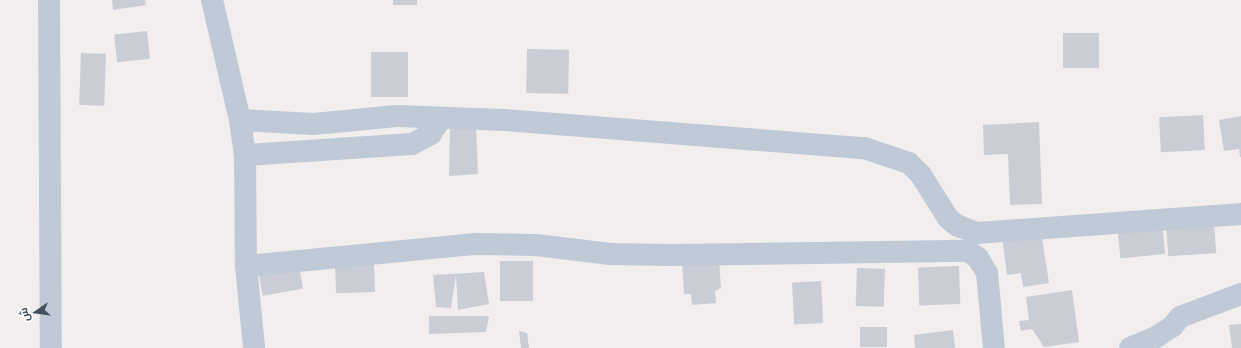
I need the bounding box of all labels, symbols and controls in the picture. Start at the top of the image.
north arrow [16,292,56,332]
text: ش [15,306,34,323]

